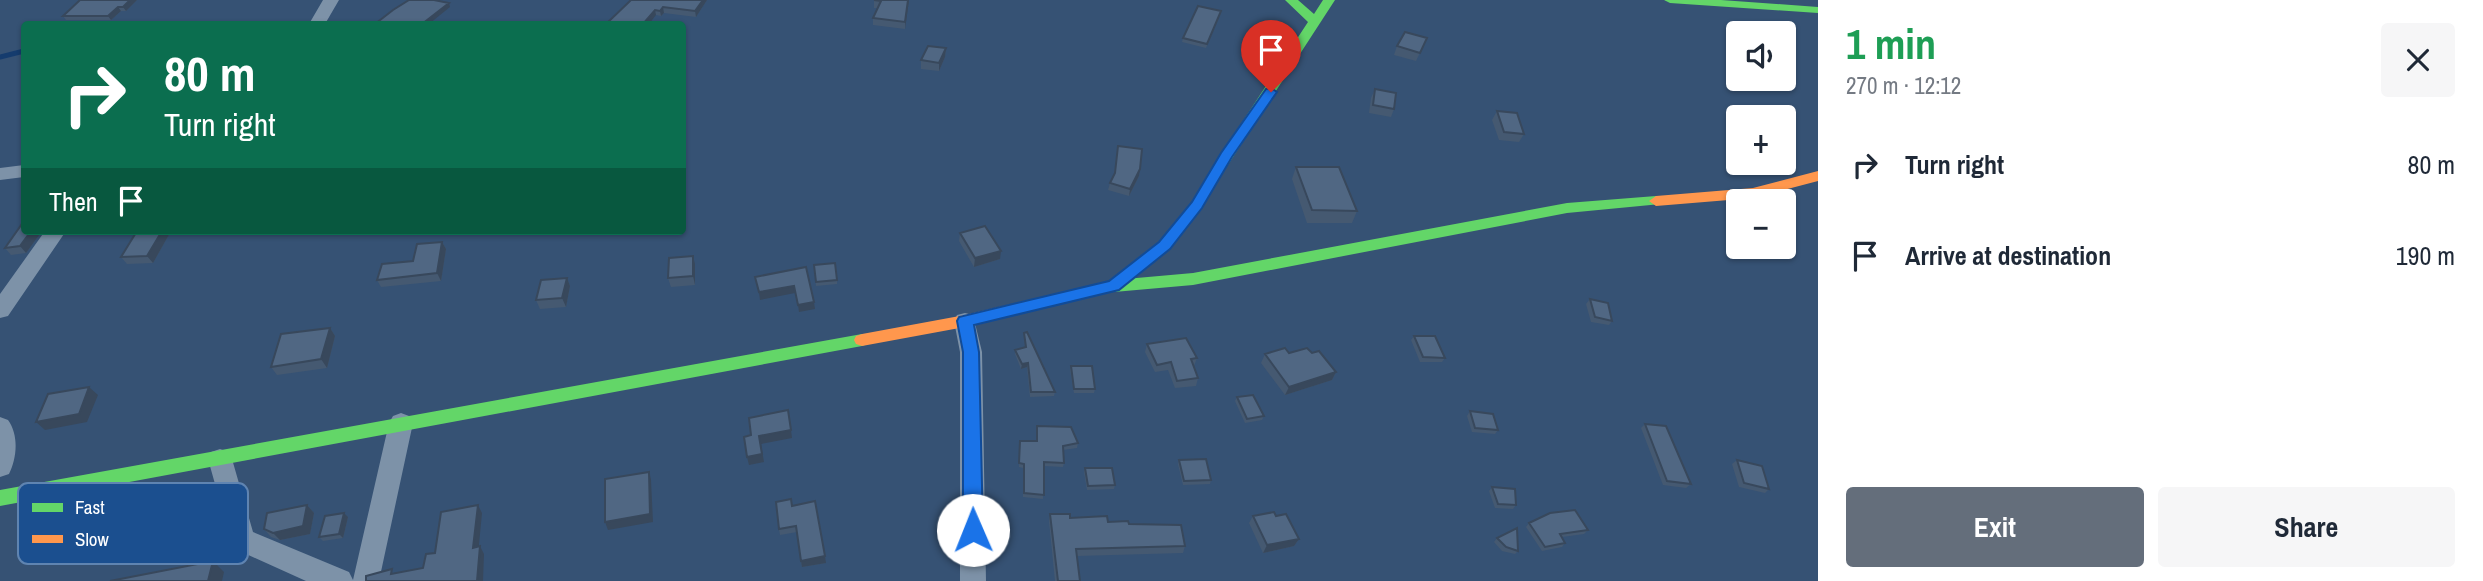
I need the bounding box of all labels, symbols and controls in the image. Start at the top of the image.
text: 1 min [1846,16,1936,72]
pin [1241,20,1301,92]
map controls [1726,21,1796,259]
button: sound [1726,21,1796,91]
button: close [2381,23,2455,97]
icon: arrive [1252,31,1290,69]
text: 80 m [164,40,256,106]
icon: right [49,49,140,140]
text: 270 m · 12:12 [1846,70,1961,101]
text: Turn right [164,103,276,146]
button: + [1726,105,1796,175]
icon: right [1846,146,1884,184]
text: Turn right [1905,147,2004,182]
text: 80 m [2408,147,2455,182]
icon: arrive [112,182,150,220]
text: Then [49,184,98,219]
button: − [1726,189,1796,259]
icon: arrive [1846,237,1884,275]
text: Arrive at destination [1905,238,2111,273]
text: 190 m [2396,238,2455,273]
legend [18,483,248,564]
button: Exit [1846,487,2144,567]
button: Share [2158,487,2455,567]
position arrow [936,493,1010,567]
text: Fast [75,494,105,520]
text: Slow [75,526,110,552]

